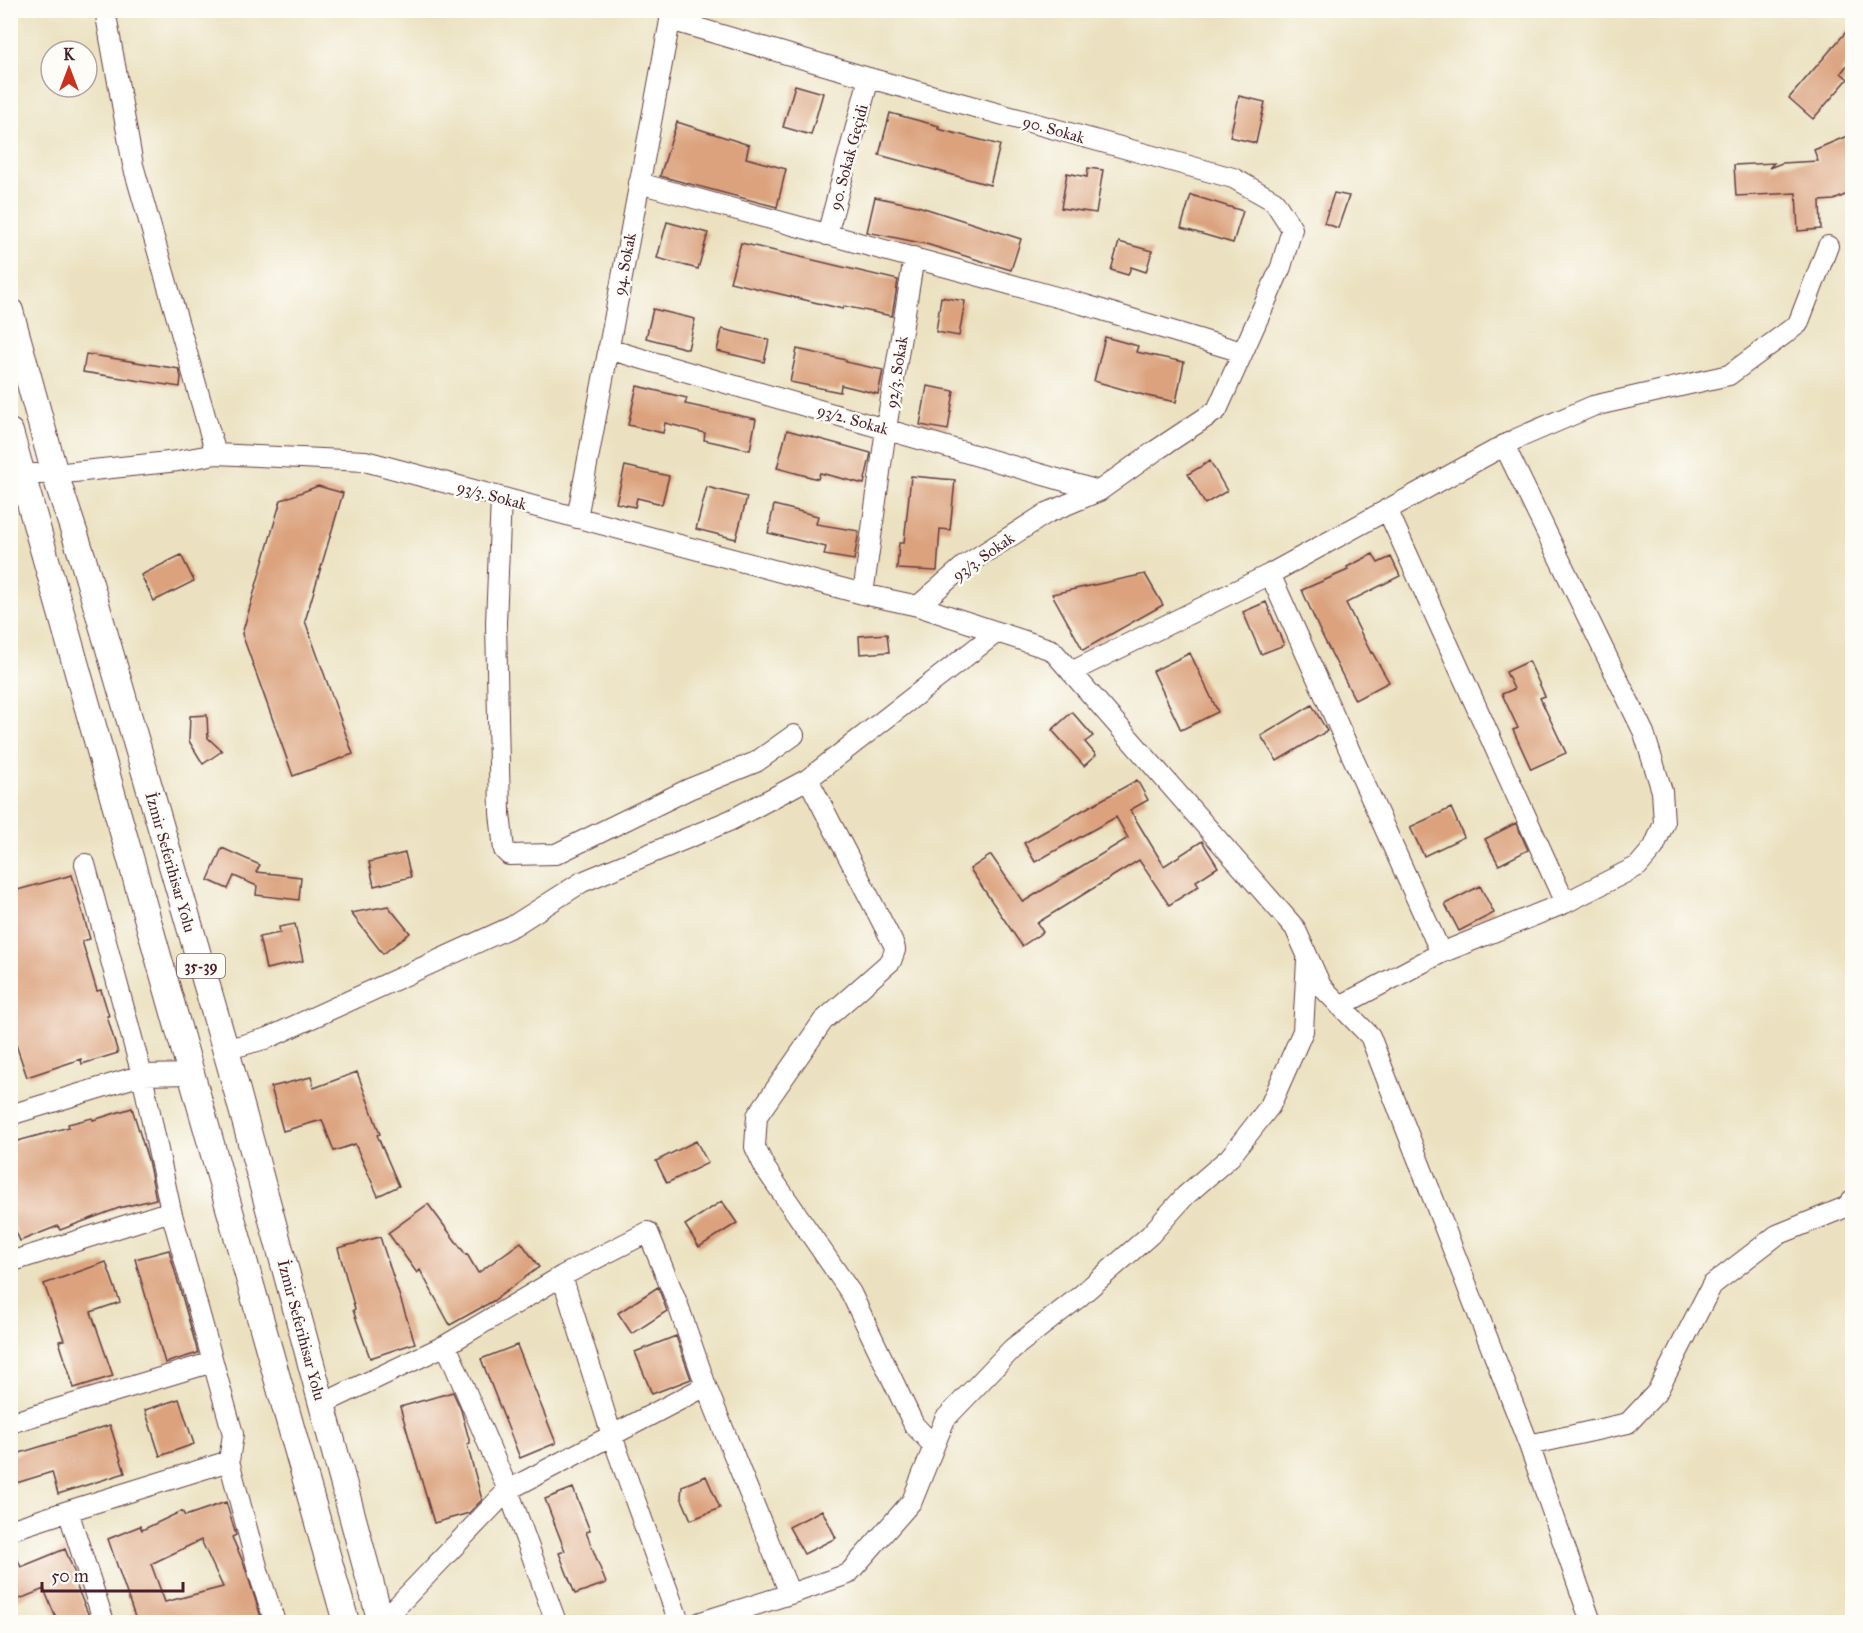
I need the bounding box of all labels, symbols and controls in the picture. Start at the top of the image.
north arrow [39,39,99,99]
text: K [63,45,75,64]
street label: 90. Sokak Geçidi [825,101,872,212]
street label: 90. Sokak [1021,112,1088,148]
street label: 94. Sokak [609,231,640,297]
street label: 92/3. Sokak [881,334,912,410]
street label: 93/2. Sokak [815,400,891,439]
street label: 93/3. Sokak [455,477,529,514]
street label: 93/3. Sokak [949,528,1018,585]
street label: İzmir Seferihisar Yolu [141,790,201,935]
road number: 35-39 [177,954,225,978]
street label: İzmir Seferihisar Yolu [274,1257,331,1403]
scale bar [42,1555,183,1593]
text: 50 m [51,1565,89,1587]

